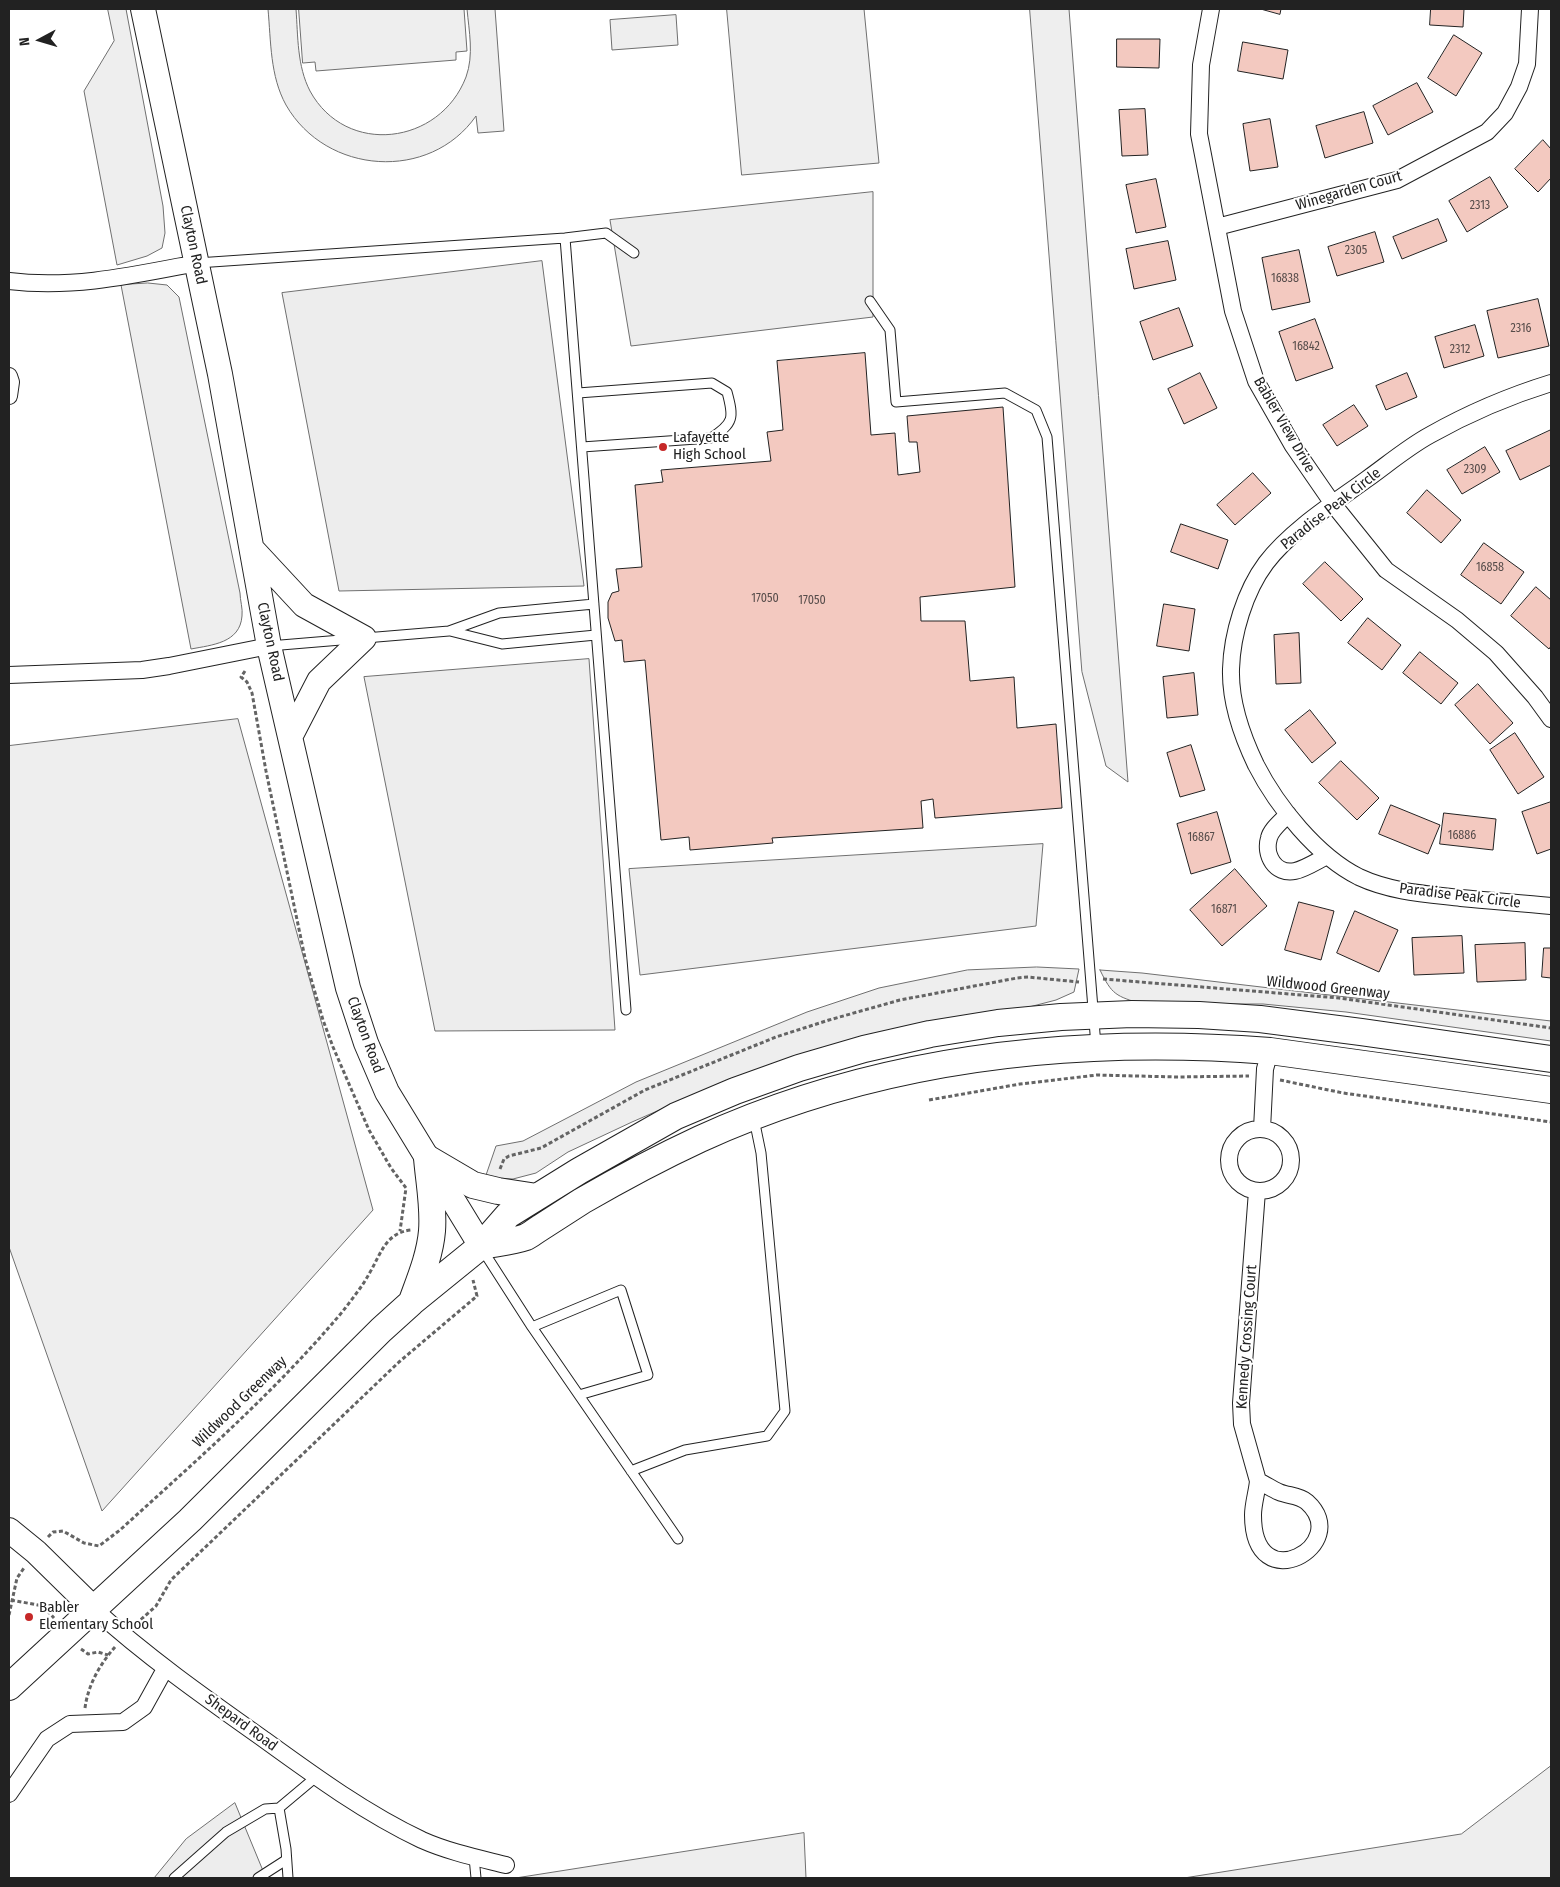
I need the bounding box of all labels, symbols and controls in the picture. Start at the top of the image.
north arrow [15,15,65,65]
text: N [16,37,33,47]
street label: Winegarden Court [1294,167,1404,215]
house number: 2313 [1470,199,1490,213]
street label: Clayton Road [176,204,210,286]
house number: 2305 [1345,244,1367,258]
house number: 16838 [1271,272,1299,286]
house number: 2316 [1510,322,1532,336]
house number: 16842 [1292,340,1320,354]
house number: 2312 [1450,343,1470,357]
street label: Babler View Drive [1249,374,1319,476]
place label: Lafayette High School [673,429,746,464]
marker: Lafayette High School [657,441,669,453]
house number: 2309 [1464,463,1486,477]
street label: Paradise Peak Circle [1277,464,1385,554]
house number: 16858 [1476,561,1504,575]
house number: 17050 [751,592,779,606]
house number: 17050 [798,594,826,608]
street label: Clayton Road [253,601,287,683]
house number: 16886 [1448,829,1476,843]
house number: 16867 [1187,831,1215,845]
street label: Paradise Peak Circle [1398,880,1522,912]
house number: 16871 [1211,903,1237,917]
street label: Wildwood Greenway [1266,973,1390,1003]
street label: Clayton Road [343,994,387,1076]
street label: Kennedy Crossing Court [1233,1264,1261,1410]
street label: Wildwood Greenway [189,1353,291,1451]
place label: Babler Elementary School [39,1599,153,1634]
marker: Babler Elementary School [23,1611,35,1623]
street label: Shepard Road [201,1691,281,1755]

